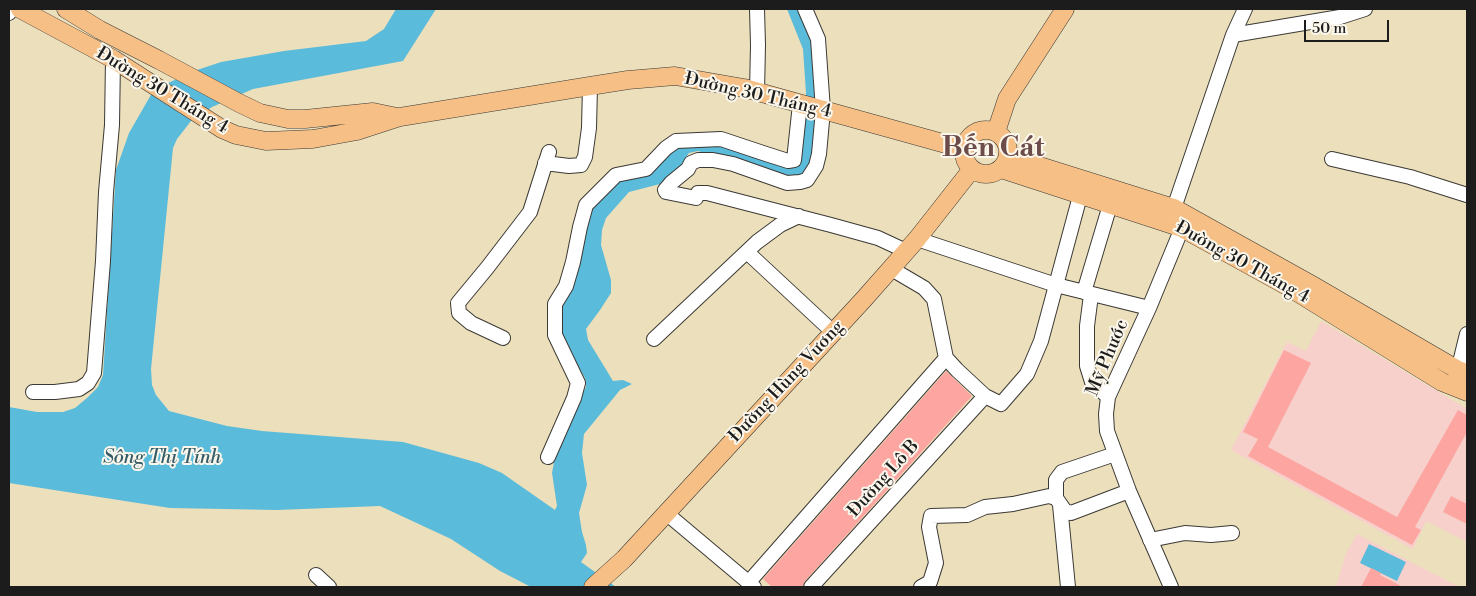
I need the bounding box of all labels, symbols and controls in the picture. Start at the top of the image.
scale bar [1306,10,1391,42]
text: 50 m [1312,19,1346,38]
street label: Đường 30 Tháng 4 [92,43,232,139]
street label: Đường 30 Tháng 4 [682,69,834,123]
district label: Bến Cát [942,132,1044,166]
street label: Đường 30 Tháng 4 [1171,217,1313,309]
street label: Đường Hùng Vương [725,317,849,447]
street label: Mỹ Phước [1082,317,1134,399]
street label: Đường Lô B [844,436,924,522]
water label: Sông Thị Tính [103,447,221,469]

